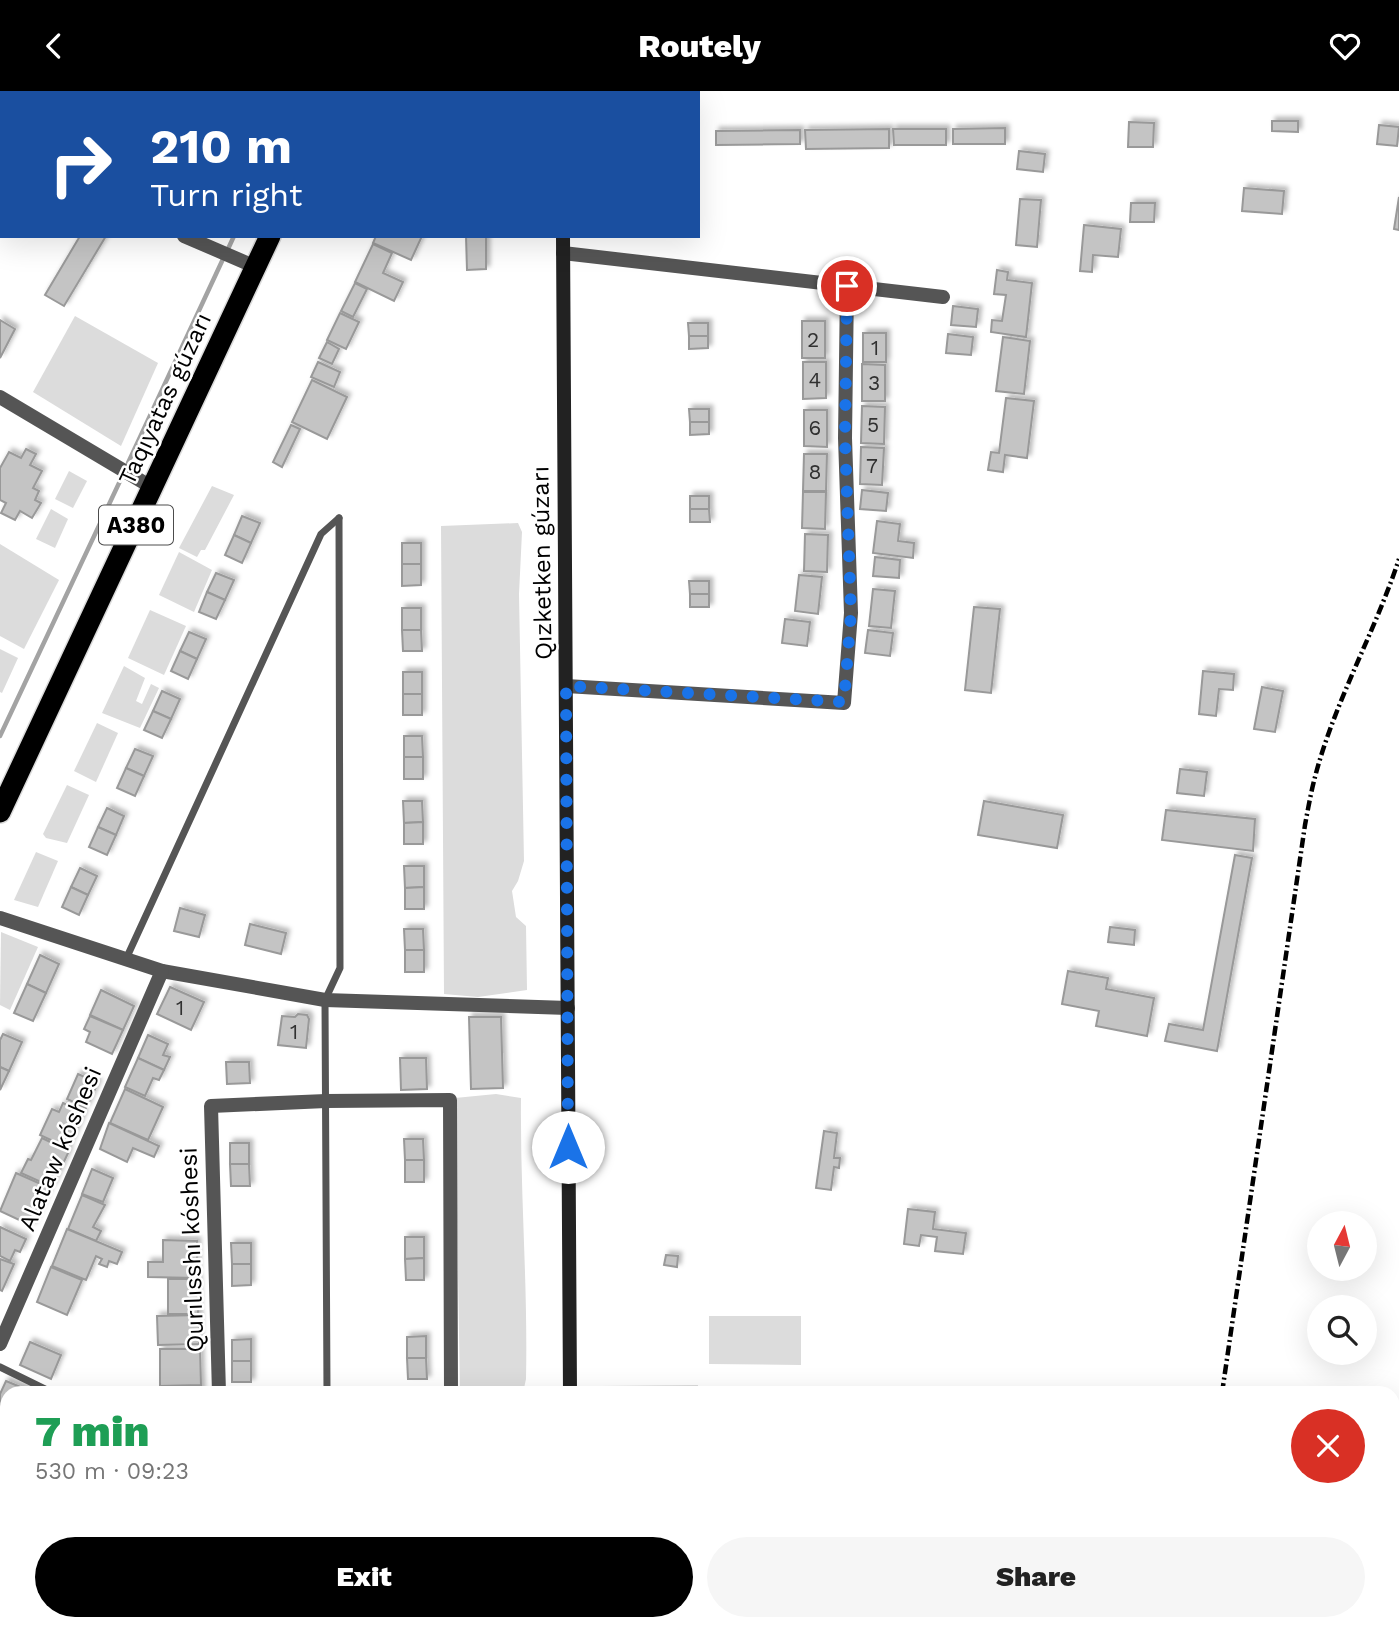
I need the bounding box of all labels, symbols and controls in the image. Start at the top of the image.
icon: back [35,27,73,65]
text: Routely [638,27,761,65]
icon: heart [1326,27,1364,65]
text: 210 m [150,117,292,175]
icon: right [35,119,126,210]
text: Turn right [150,176,302,214]
pin [817,256,877,316]
icon: arrive [828,267,866,305]
street label: Taqıyatas gúzarı [113,308,217,490]
house number: 2 [807,327,819,352]
house number: 1 [871,335,879,360]
house number: 4 [809,367,821,392]
house number: 3 [868,370,880,395]
house number: 5 [867,412,879,437]
house number: 6 [809,415,821,440]
house number: 7 [866,453,878,478]
house number: 8 [809,459,821,484]
street label: Qızketken gúzarı [526,466,558,660]
road number: A380 [99,505,173,545]
house number: 1 [176,995,184,1020]
house number: 1 [290,1019,298,1044]
street label: Alataw kóshesi [13,1063,107,1235]
position arrow [531,1110,605,1184]
street label: Qurılısshı kóshesi [174,1147,210,1353]
north arrow [1307,1211,1377,1281]
map controls [1307,1211,1377,1365]
button: search [1307,1295,1377,1365]
text: 7 min [35,1407,150,1456]
button: close [1291,1409,1365,1483]
text: 530 m · 09:23 [35,1458,189,1485]
button: Exit [35,1537,693,1617]
button: Share [707,1537,1365,1617]

